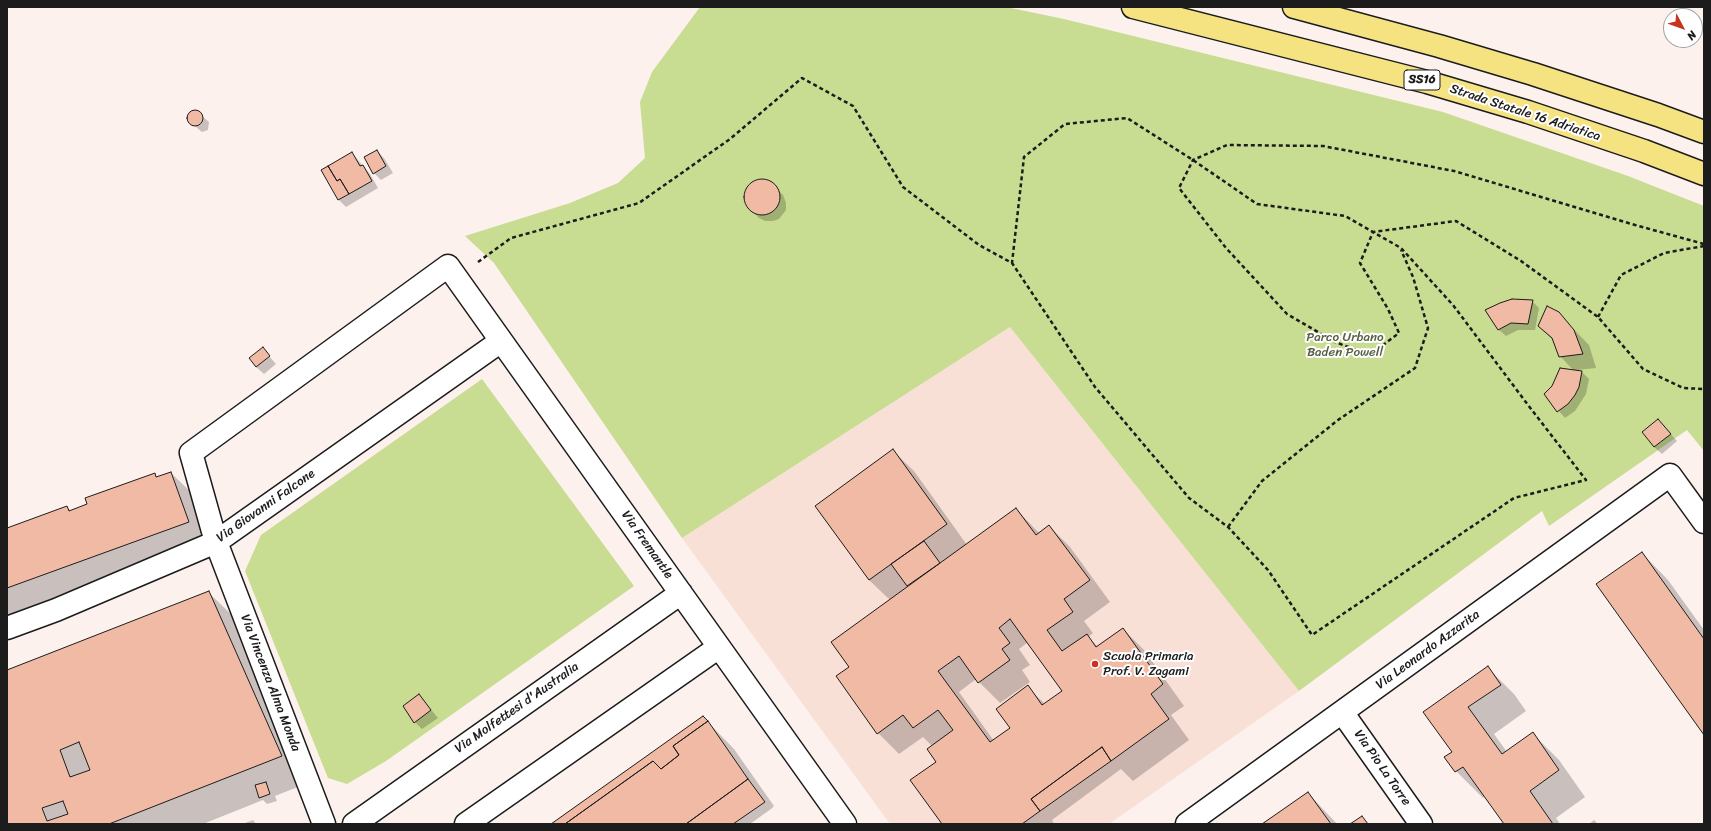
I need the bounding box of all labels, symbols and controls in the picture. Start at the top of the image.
north arrow [1663,8,1703,48]
text: N [1682,26,1701,45]
road number: SS16 [1404,70,1440,90]
street label: Strada Statale 16 Adriatica [1448,81,1602,145]
park label: Parco Urbano Baden Powell [1306,330,1384,361]
street label: Via Giovanni Falcone [214,466,318,546]
street label: Via Fremantle [618,508,676,582]
street label: Via Leonardo Azzarita [1373,607,1483,693]
street label: Via Vincenza Alma Monda [237,612,303,754]
place label: Scuola Primaria Prof. V. Zagami [1103,649,1194,680]
street label: Via Molfettesi d'Australia [452,659,582,757]
marker: Scuola Primaria Prof. V. Zagami [1090,659,1100,669]
street label: Via Pio La Torre [1350,727,1414,809]

